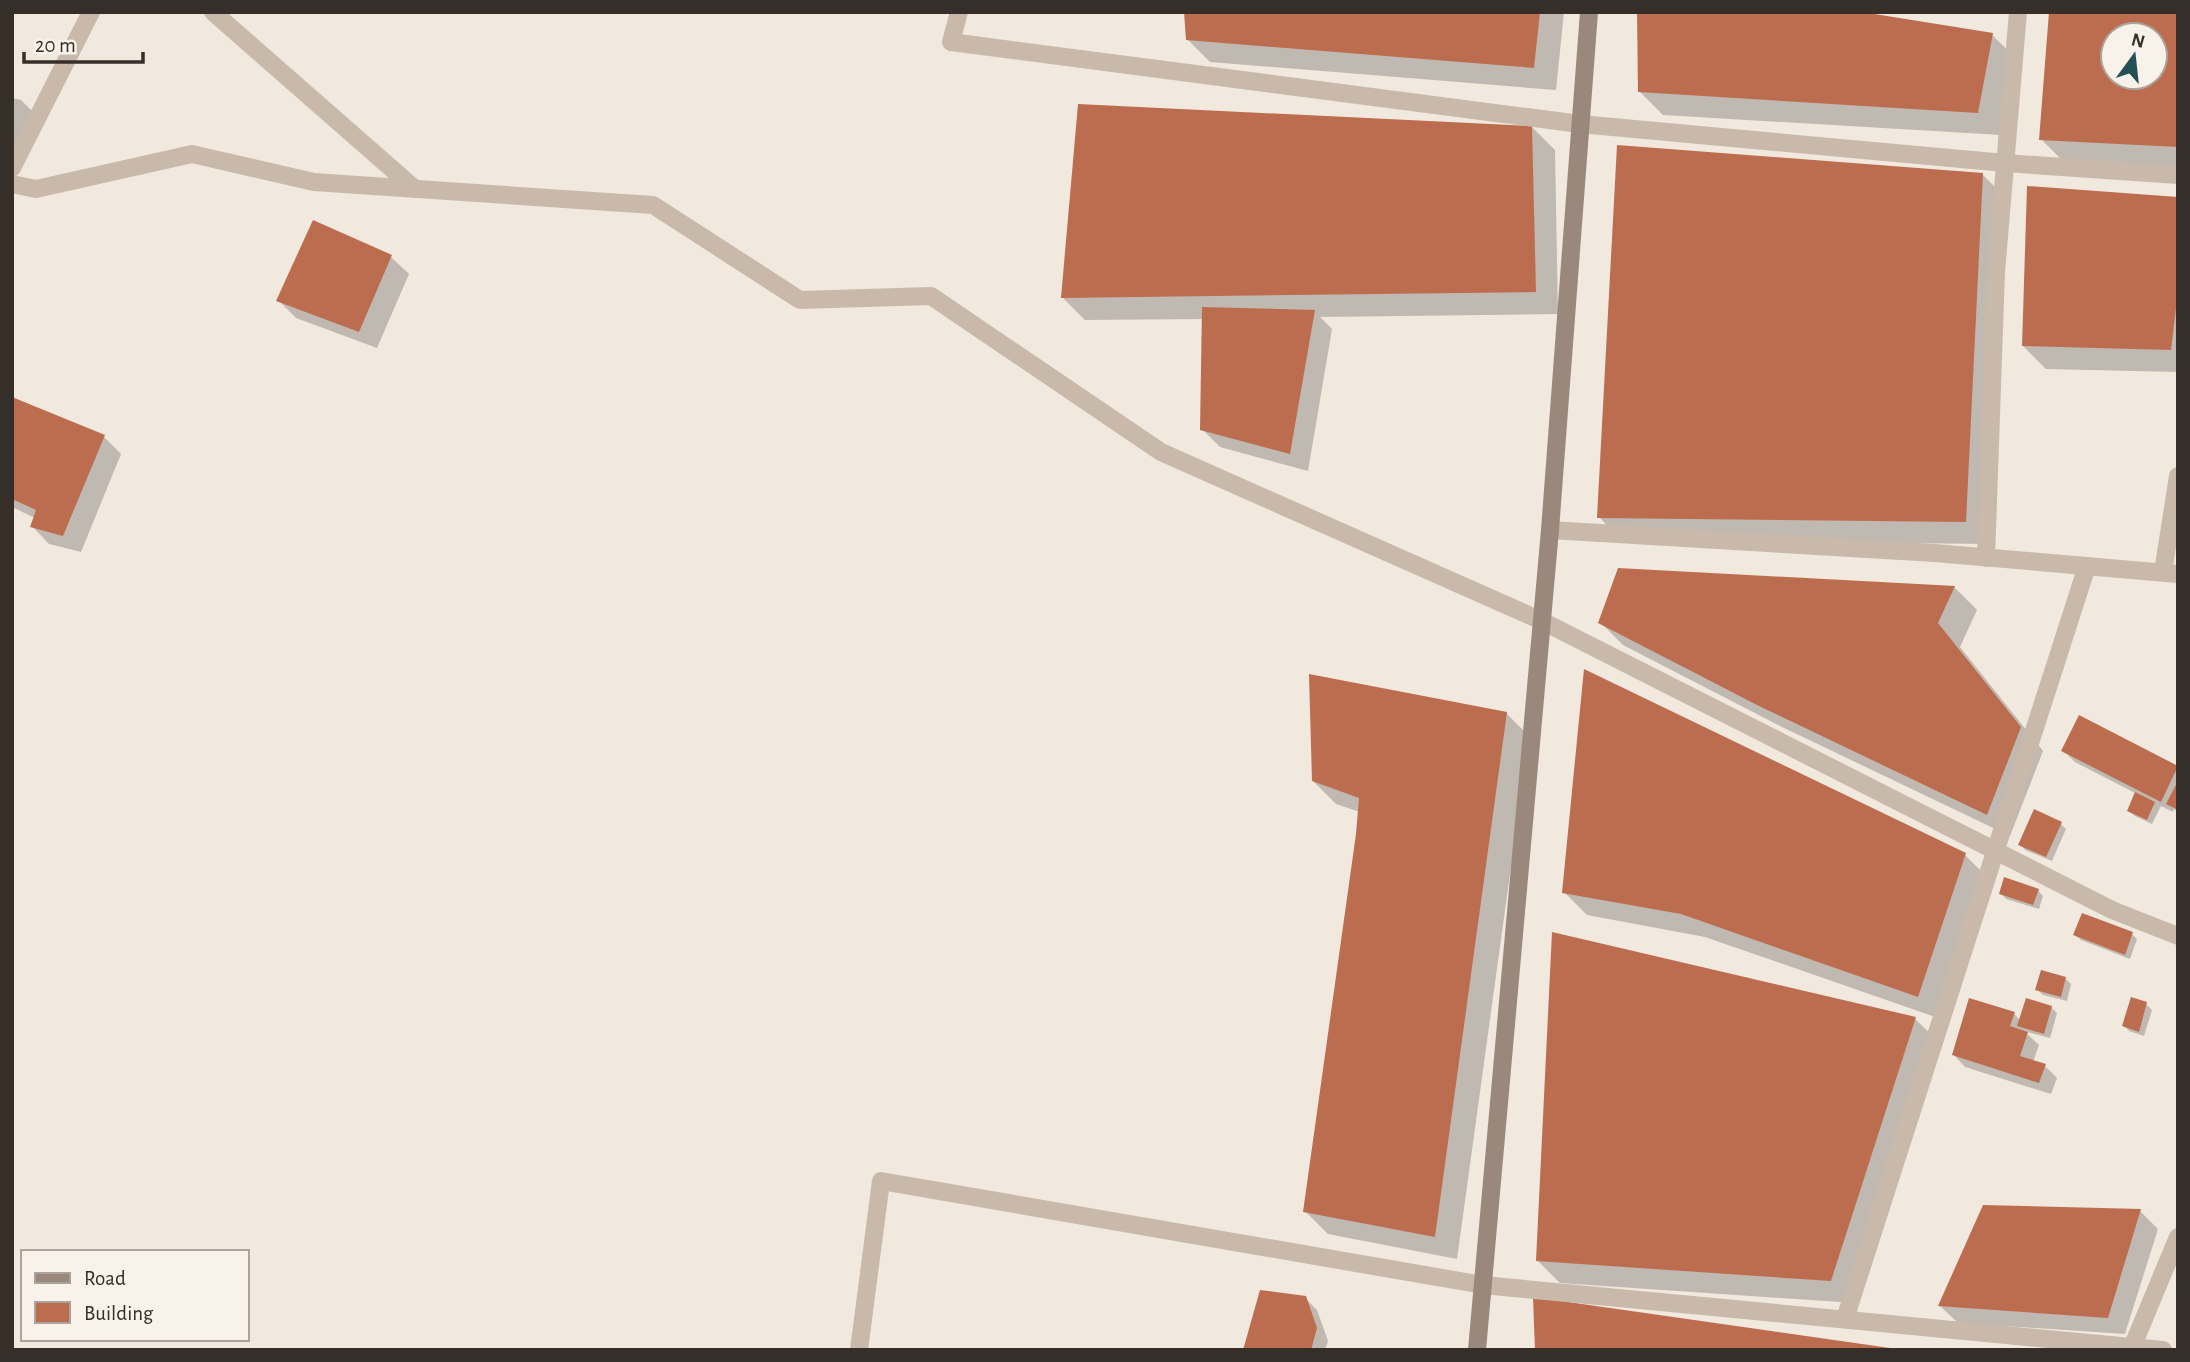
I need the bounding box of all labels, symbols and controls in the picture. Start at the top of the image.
scale bar [24,21,144,65]
north arrow [2099,21,2169,91]
text: N [2129,30,2147,52]
text: 20 m [35,35,76,56]
legend [21,1250,248,1341]
text: Road [84,1268,126,1289]
text: Building [84,1303,154,1324]

